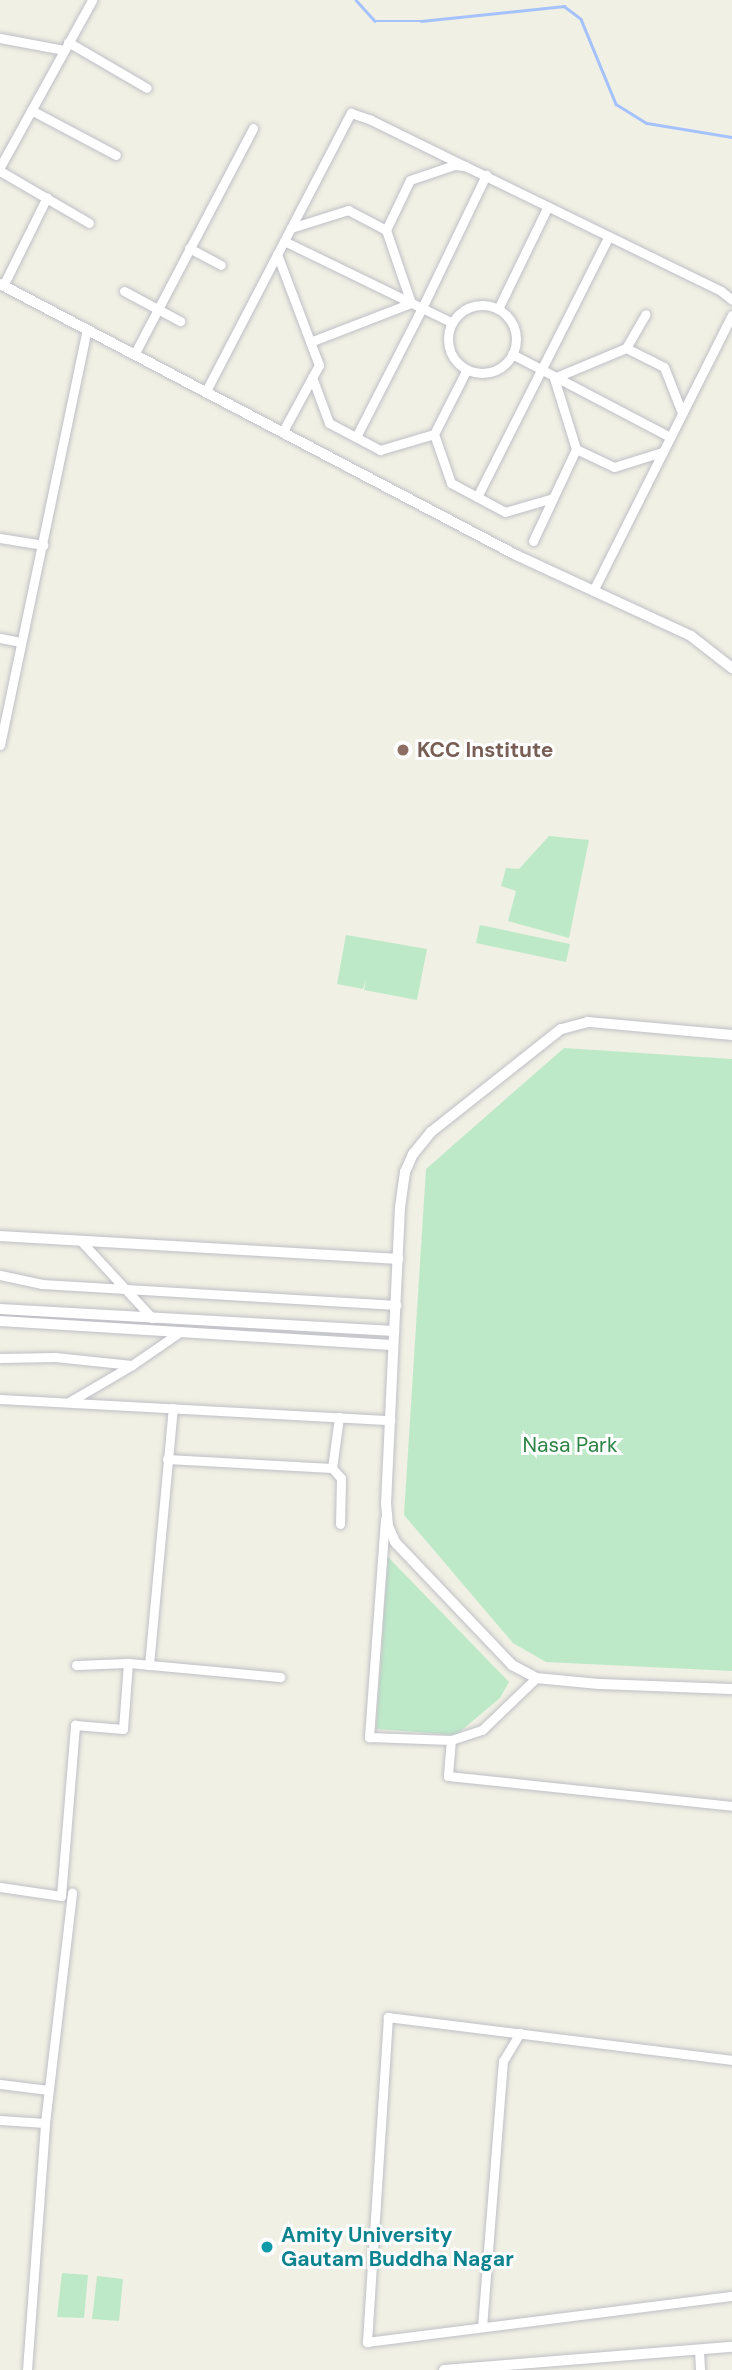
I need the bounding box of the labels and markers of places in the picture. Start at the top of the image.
place label: KCC Institute [417,737,553,763]
marker: KCC Institute [395,742,411,758]
place label: Amity University Gautam Buddha Nagar [281,2222,514,2272]
marker: Amity University Gautam Buddha Nagar [259,2239,275,2255]

